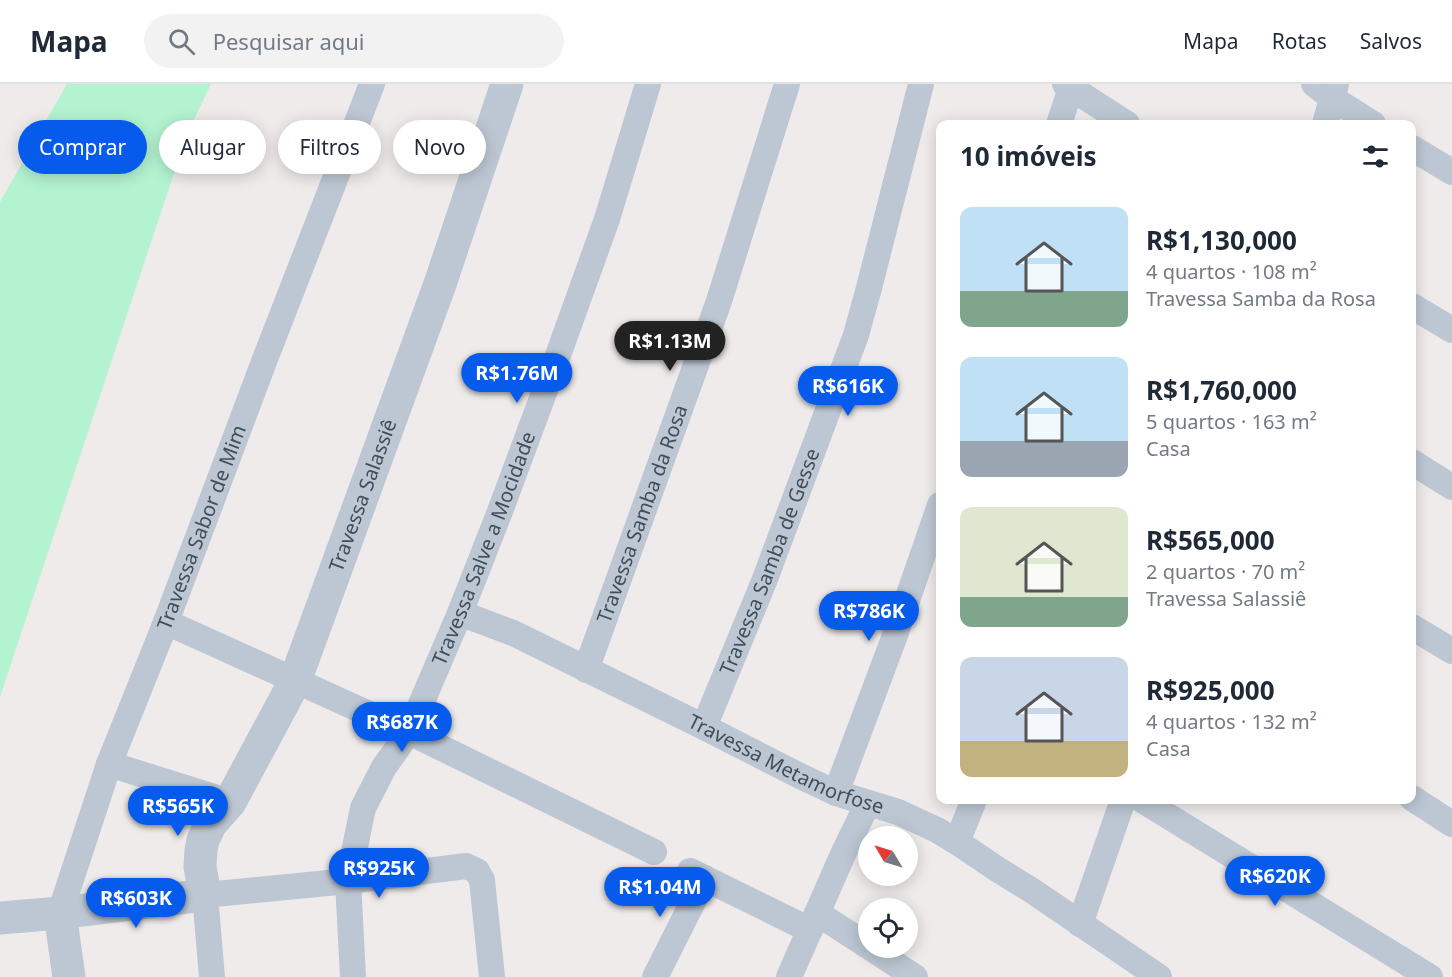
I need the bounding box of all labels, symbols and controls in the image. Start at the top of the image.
search box [144,14,564,68]
text: Mapa [30,22,108,60]
icon: search [165,25,198,58]
text: Pesquisar aqui [213,26,365,56]
text: Mapa [1183,27,1239,55]
text: Rotas [1272,27,1327,55]
text: Salvos [1360,27,1422,55]
chip: Comprar [18,120,147,174]
chip: Alugar [159,120,266,174]
chip: Filtros [278,120,381,174]
chip: Novo [393,120,486,174]
text: 10 imóveis [960,138,1097,174]
icon: filters [1359,140,1392,173]
text: R$1,130,000 [1146,222,1297,258]
icon: home [1008,231,1080,303]
text: 4 quartos · 108 m² [1146,258,1317,285]
text: Travessa Samba da Rosa [1146,285,1376,312]
pin: R$1.13M [615,321,725,372]
text: R$1.13M [628,327,712,354]
pin: R$1.76M [462,353,572,404]
text: R$1.76M [475,359,559,386]
pin: R$616K [799,366,897,417]
text: R$616K [812,372,884,399]
text: R$1,760,000 [1146,372,1297,408]
icon: home [1008,381,1080,453]
street label: Travessa Samba da Rosa [590,401,694,626]
text: 5 quartos · 163 m² [1146,408,1317,435]
street label: Travessa Salassiê [322,415,403,575]
street label: Travessa Sabor de Mim [150,421,252,634]
street label: Travessa Salve a Mocidade [425,428,541,669]
text: Casa [1146,435,1191,462]
street label: Travessa Samba de Gesse [713,444,826,679]
text: R$565,000 [1146,522,1275,558]
icon: home [1008,531,1080,603]
text: 2 quartos · 70 m² [1146,558,1305,585]
text: Travessa Salassiê [1146,585,1306,612]
pin: R$786K [820,591,918,642]
text: R$786K [833,597,905,624]
text: R$925,000 [1146,672,1275,708]
icon: home [1008,681,1080,753]
pin: R$687K [353,702,451,753]
street label: Travessa Metamorfose [684,707,887,820]
text: R$687K [366,708,438,735]
text: 4 quartos · 132 m² [1146,708,1317,735]
text: Casa [1146,735,1191,762]
pin: R$565K [129,786,227,837]
text: R$565K [142,792,214,819]
north arrow [858,826,918,886]
map controls [858,826,918,958]
pin: R$925K [330,848,428,899]
text: R$925K [343,854,415,881]
pin: R$620K [1226,856,1324,907]
text: R$620K [1239,862,1311,889]
pin: R$1.04M [605,867,715,918]
text: R$1.04M [618,873,702,900]
pin: R$603K [87,878,185,929]
text: R$603K [100,884,172,911]
button: locate [858,898,918,958]

